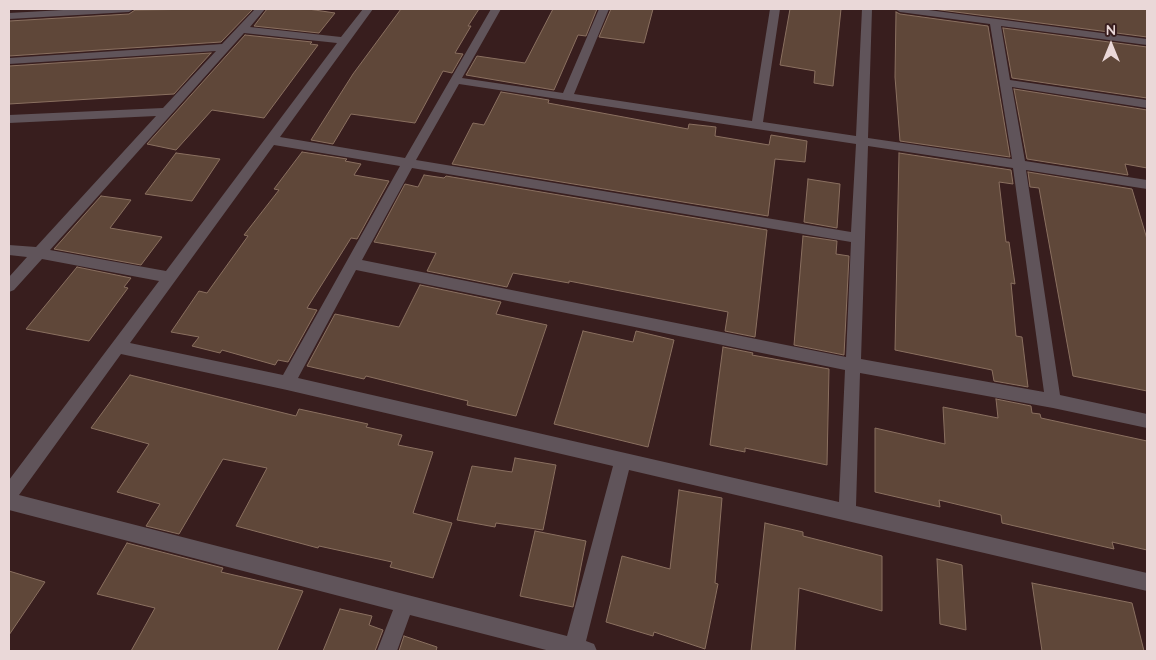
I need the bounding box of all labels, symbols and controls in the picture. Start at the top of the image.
north arrow [1086,20,1136,70]
text: N [1106,21,1116,39]

